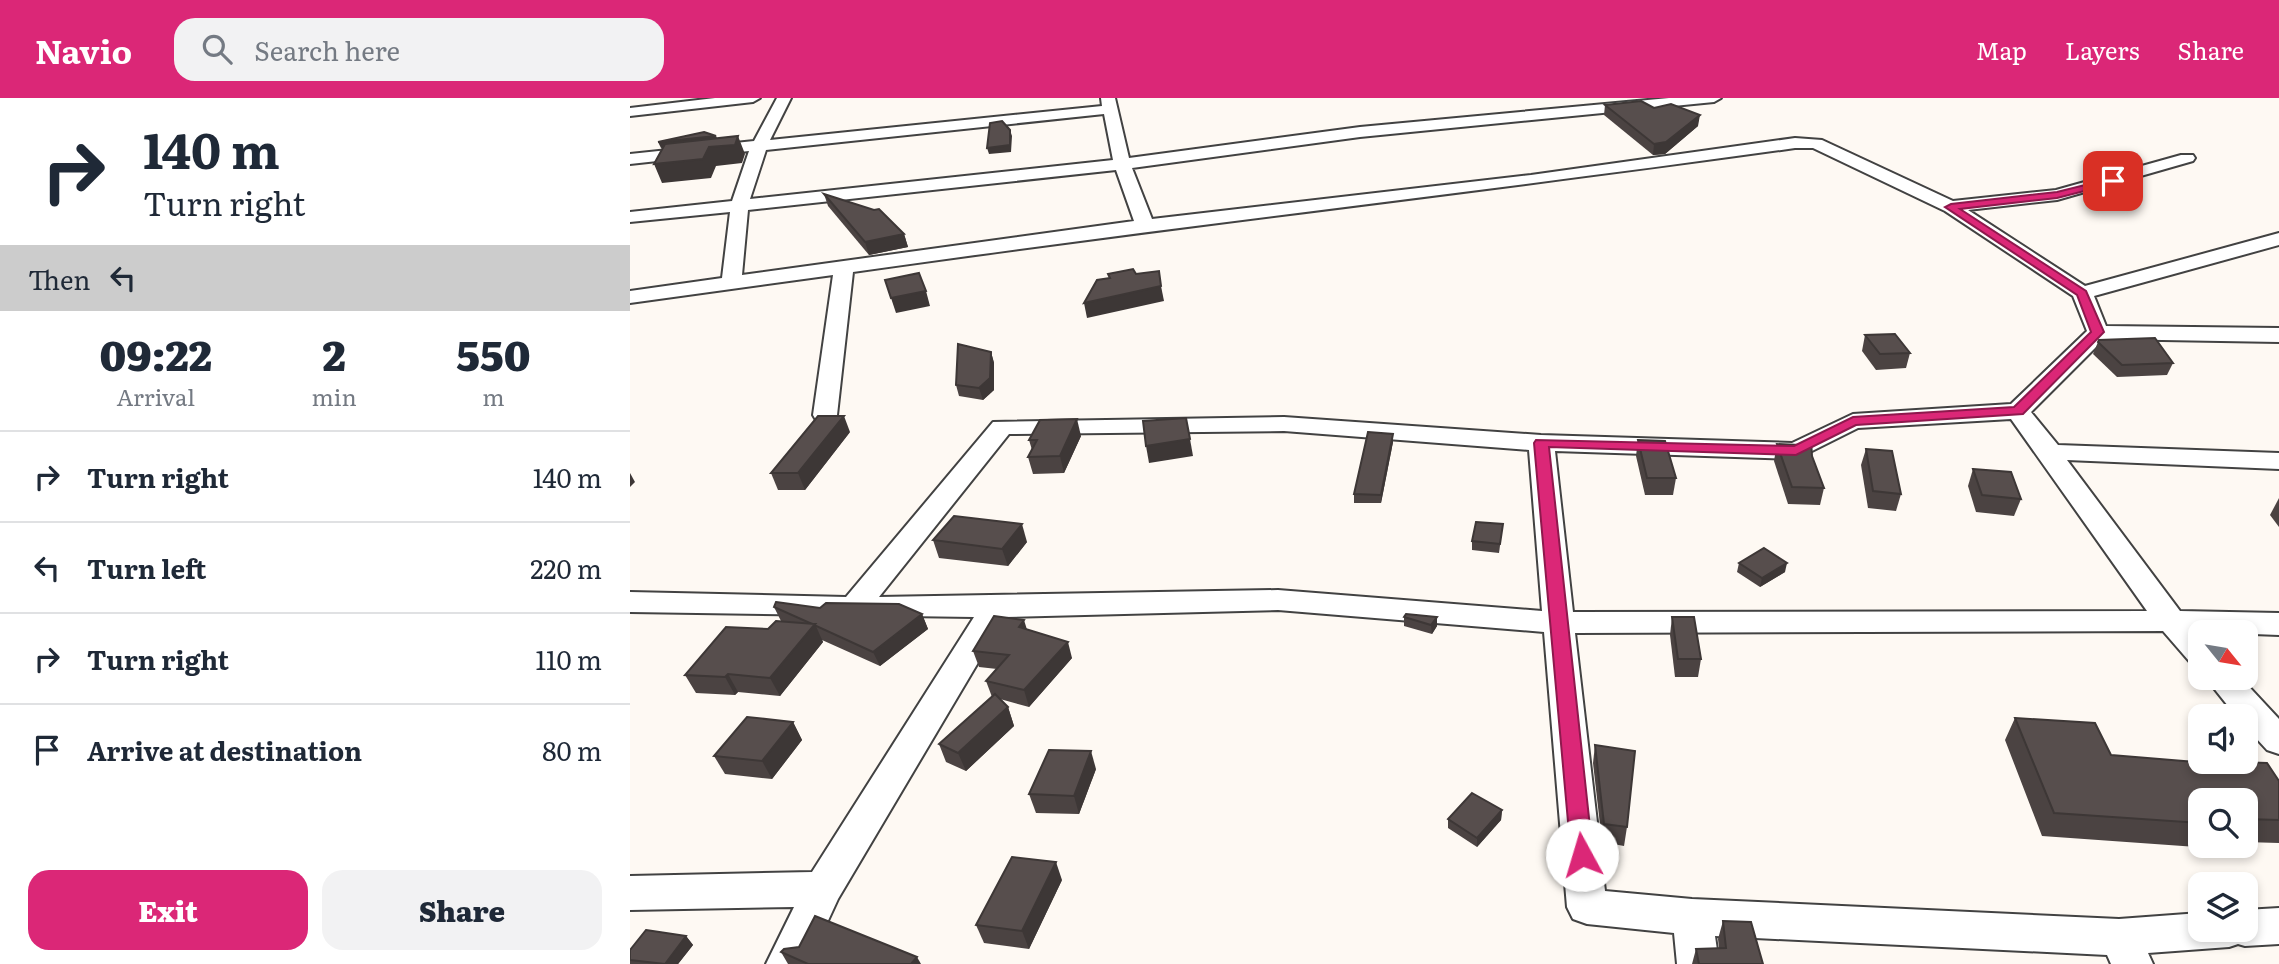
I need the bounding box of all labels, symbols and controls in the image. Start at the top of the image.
search box [174,18,664,81]
text: Navio [35,25,132,74]
icon: search [198,30,236,68]
text: Search here [254,30,400,69]
text: Map [1976,32,2027,67]
text: Layers [2065,32,2139,67]
text: Share [2177,32,2244,67]
text: 140 m [143,111,280,184]
icon: right [28,126,119,217]
pin [2083,151,2143,211]
icon: arrive [2094,162,2132,200]
text: Turn right [143,178,305,226]
text: Then [28,259,90,298]
icon: left [104,259,142,297]
text: 09:22 [99,322,212,384]
text: 2 [322,322,346,384]
text: 550 [456,322,530,384]
text: Arrival [116,379,195,413]
text: min [312,379,357,413]
text: m [482,379,505,413]
text: Turn right [87,457,229,496]
text: 140 m [533,457,602,496]
icon: right [28,458,66,496]
text: Turn left [87,548,206,587]
text: 220 m [530,548,602,587]
icon: left [28,549,66,587]
north arrow [2188,620,2258,690]
map controls [2188,620,2258,942]
text: Turn right [87,639,229,678]
text: 110 m [535,639,602,678]
icon: right [28,640,66,678]
button: sound [2188,704,2258,774]
text: Arrive at destination [87,730,362,769]
text: 80 m [542,730,602,769]
icon: arrive [28,731,66,769]
button: search [2188,788,2258,858]
position arrow [1545,818,1619,892]
button: Exit [28,870,308,950]
button: Share [322,870,602,950]
button: layers [2188,872,2258,942]

